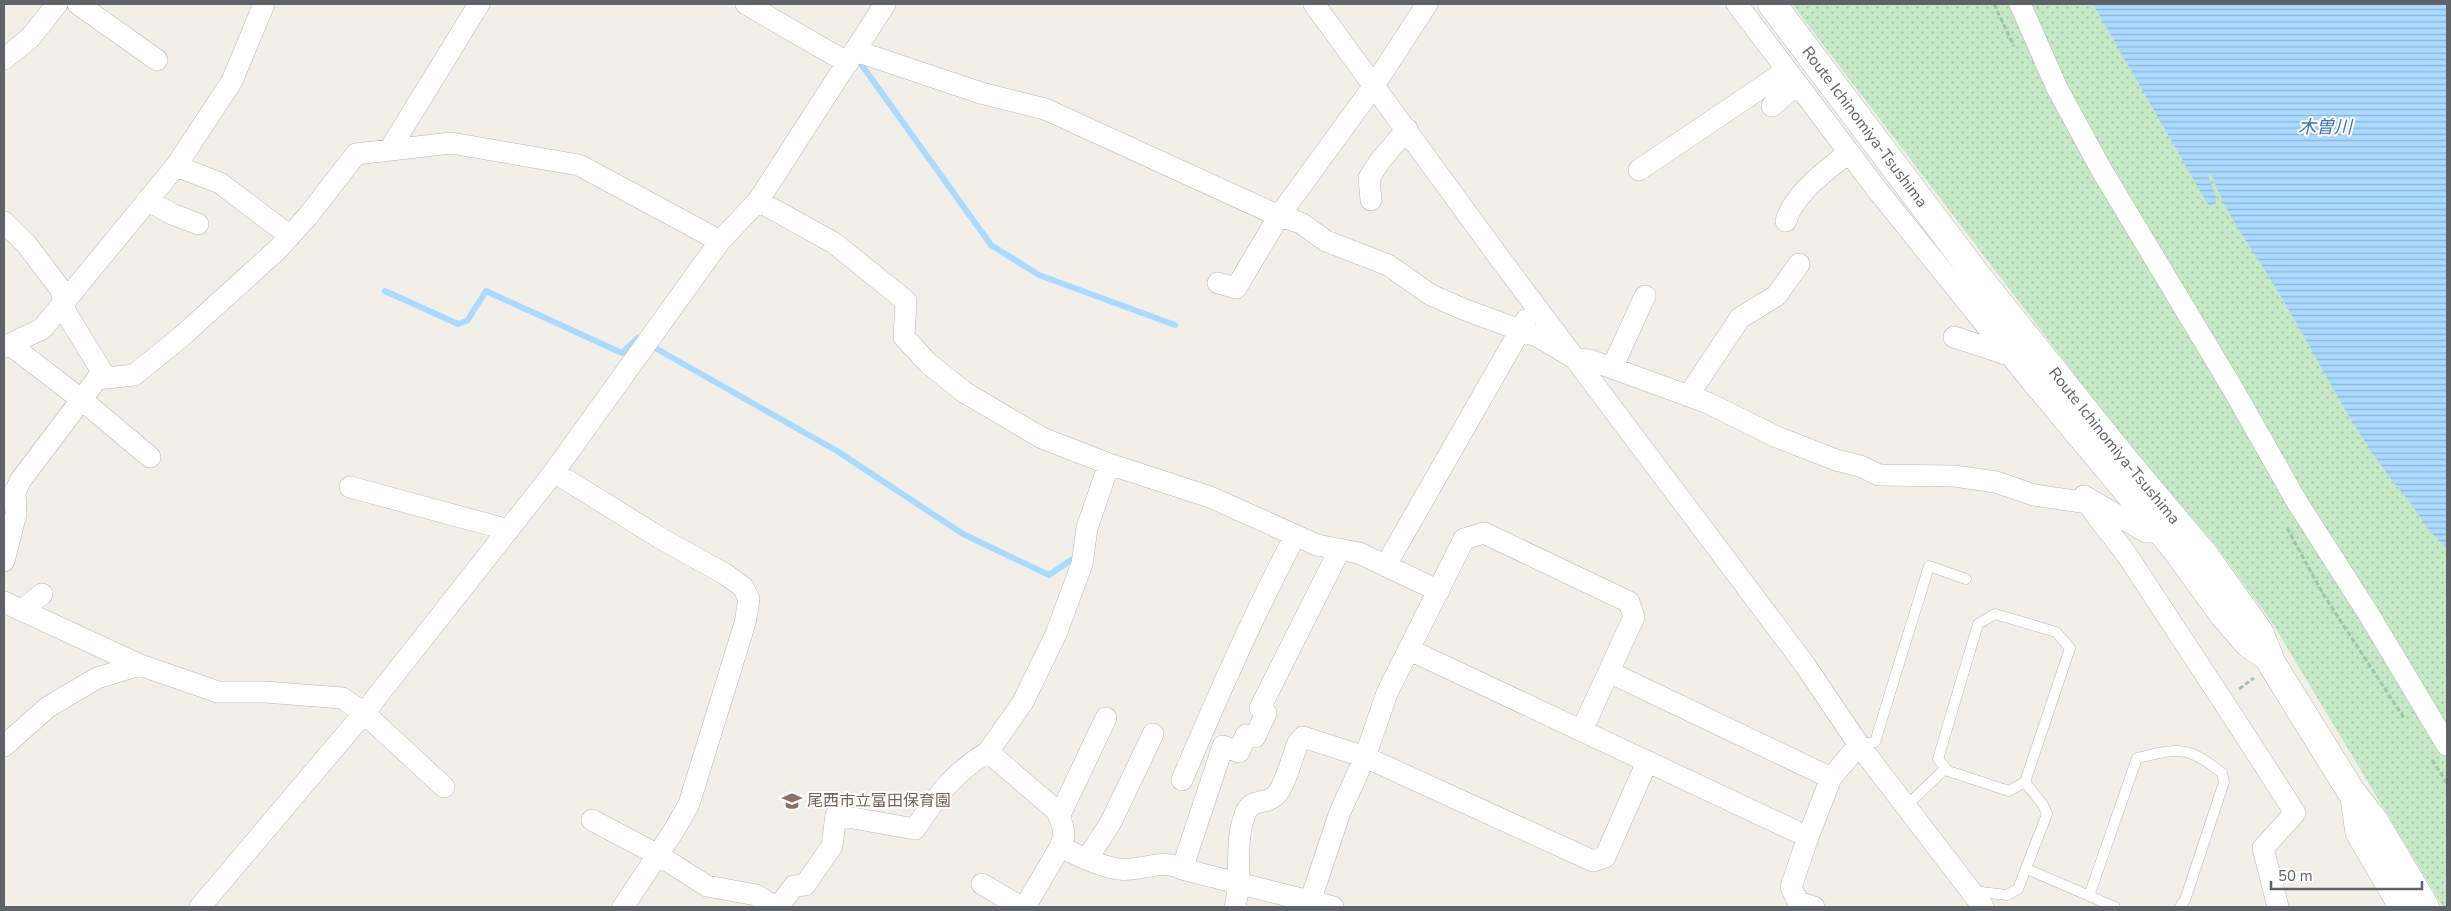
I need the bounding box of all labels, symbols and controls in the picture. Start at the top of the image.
street label: Route Ichinomiya-Tsushima [1797,42,1933,212]
water label: 木曽川 [2298,115,2354,139]
street label: Route Ichinomiya-Tsushima [2043,363,2185,529]
school or university icon: 尾西市立富田保育園 [781,790,803,812]
place label: 尾西市立富田保育園 [807,790,951,812]
scale bar [2271,858,2422,890]
text: 50 m [2278,866,2313,886]

